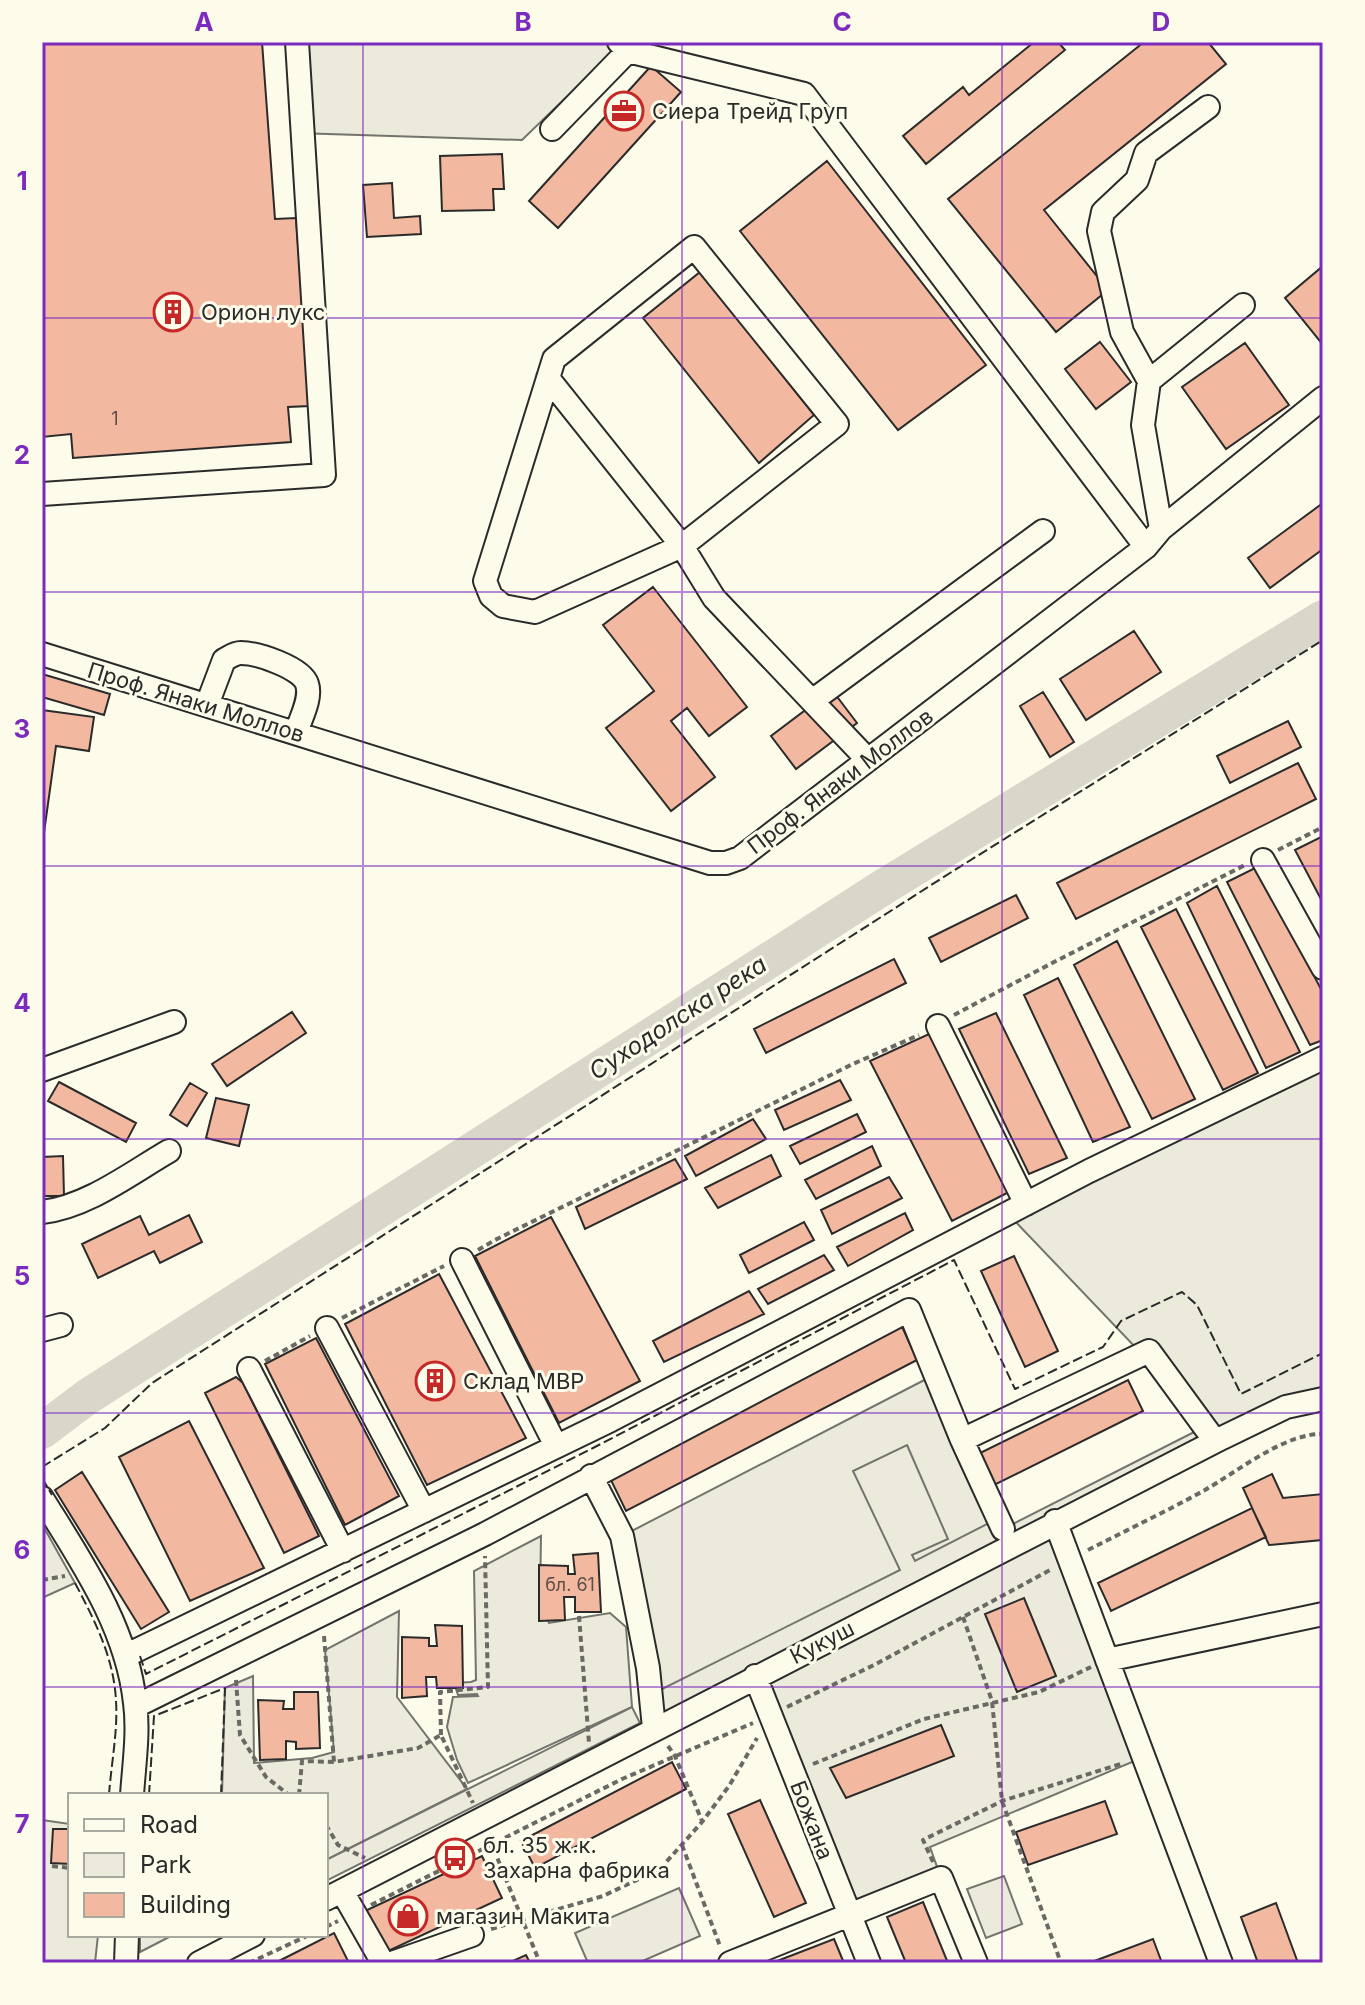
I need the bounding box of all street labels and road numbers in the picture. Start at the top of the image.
street label: Проф. Янаки Моллов [84,657,308,747]
street label: Проф. Янаки Моллов [742,703,938,859]
street label: Кукуш [786,1615,858,1669]
street label: Божана [785,1777,839,1863]

